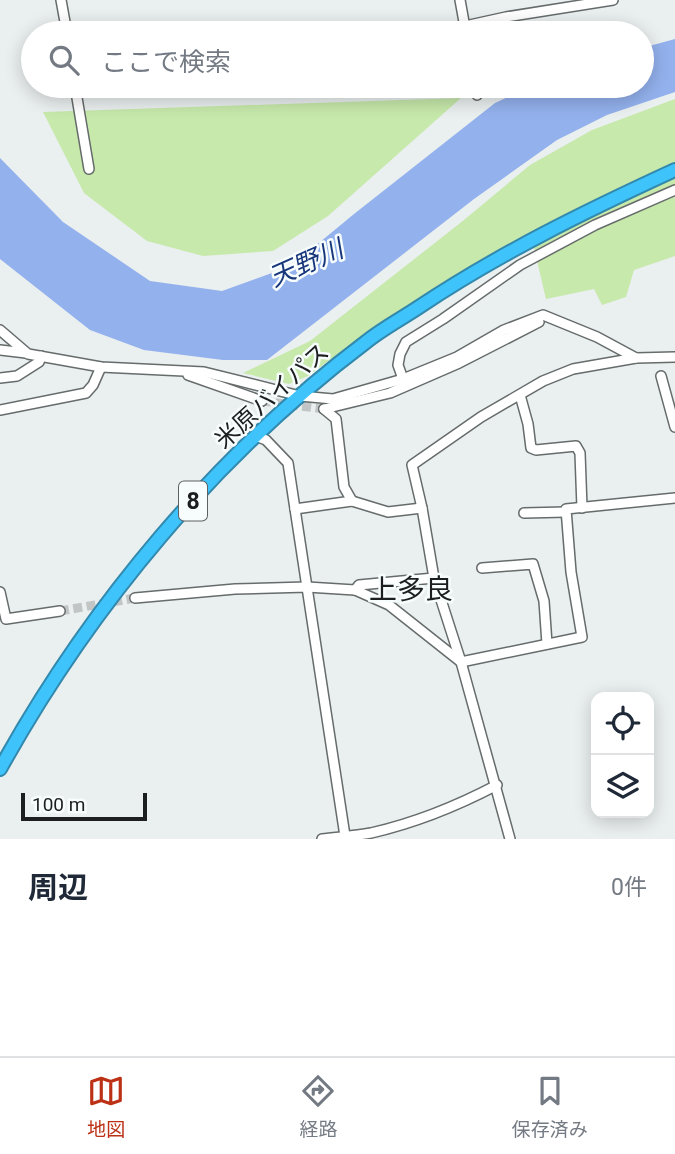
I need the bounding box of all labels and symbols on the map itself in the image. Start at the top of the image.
water label: 天野川 [264,232,350,293]
street label: 米原バイパス [209,338,335,454]
road number: 8 [179,481,207,520]
district label: 上多良 [369,573,453,606]
scale bar [21,790,147,822]

